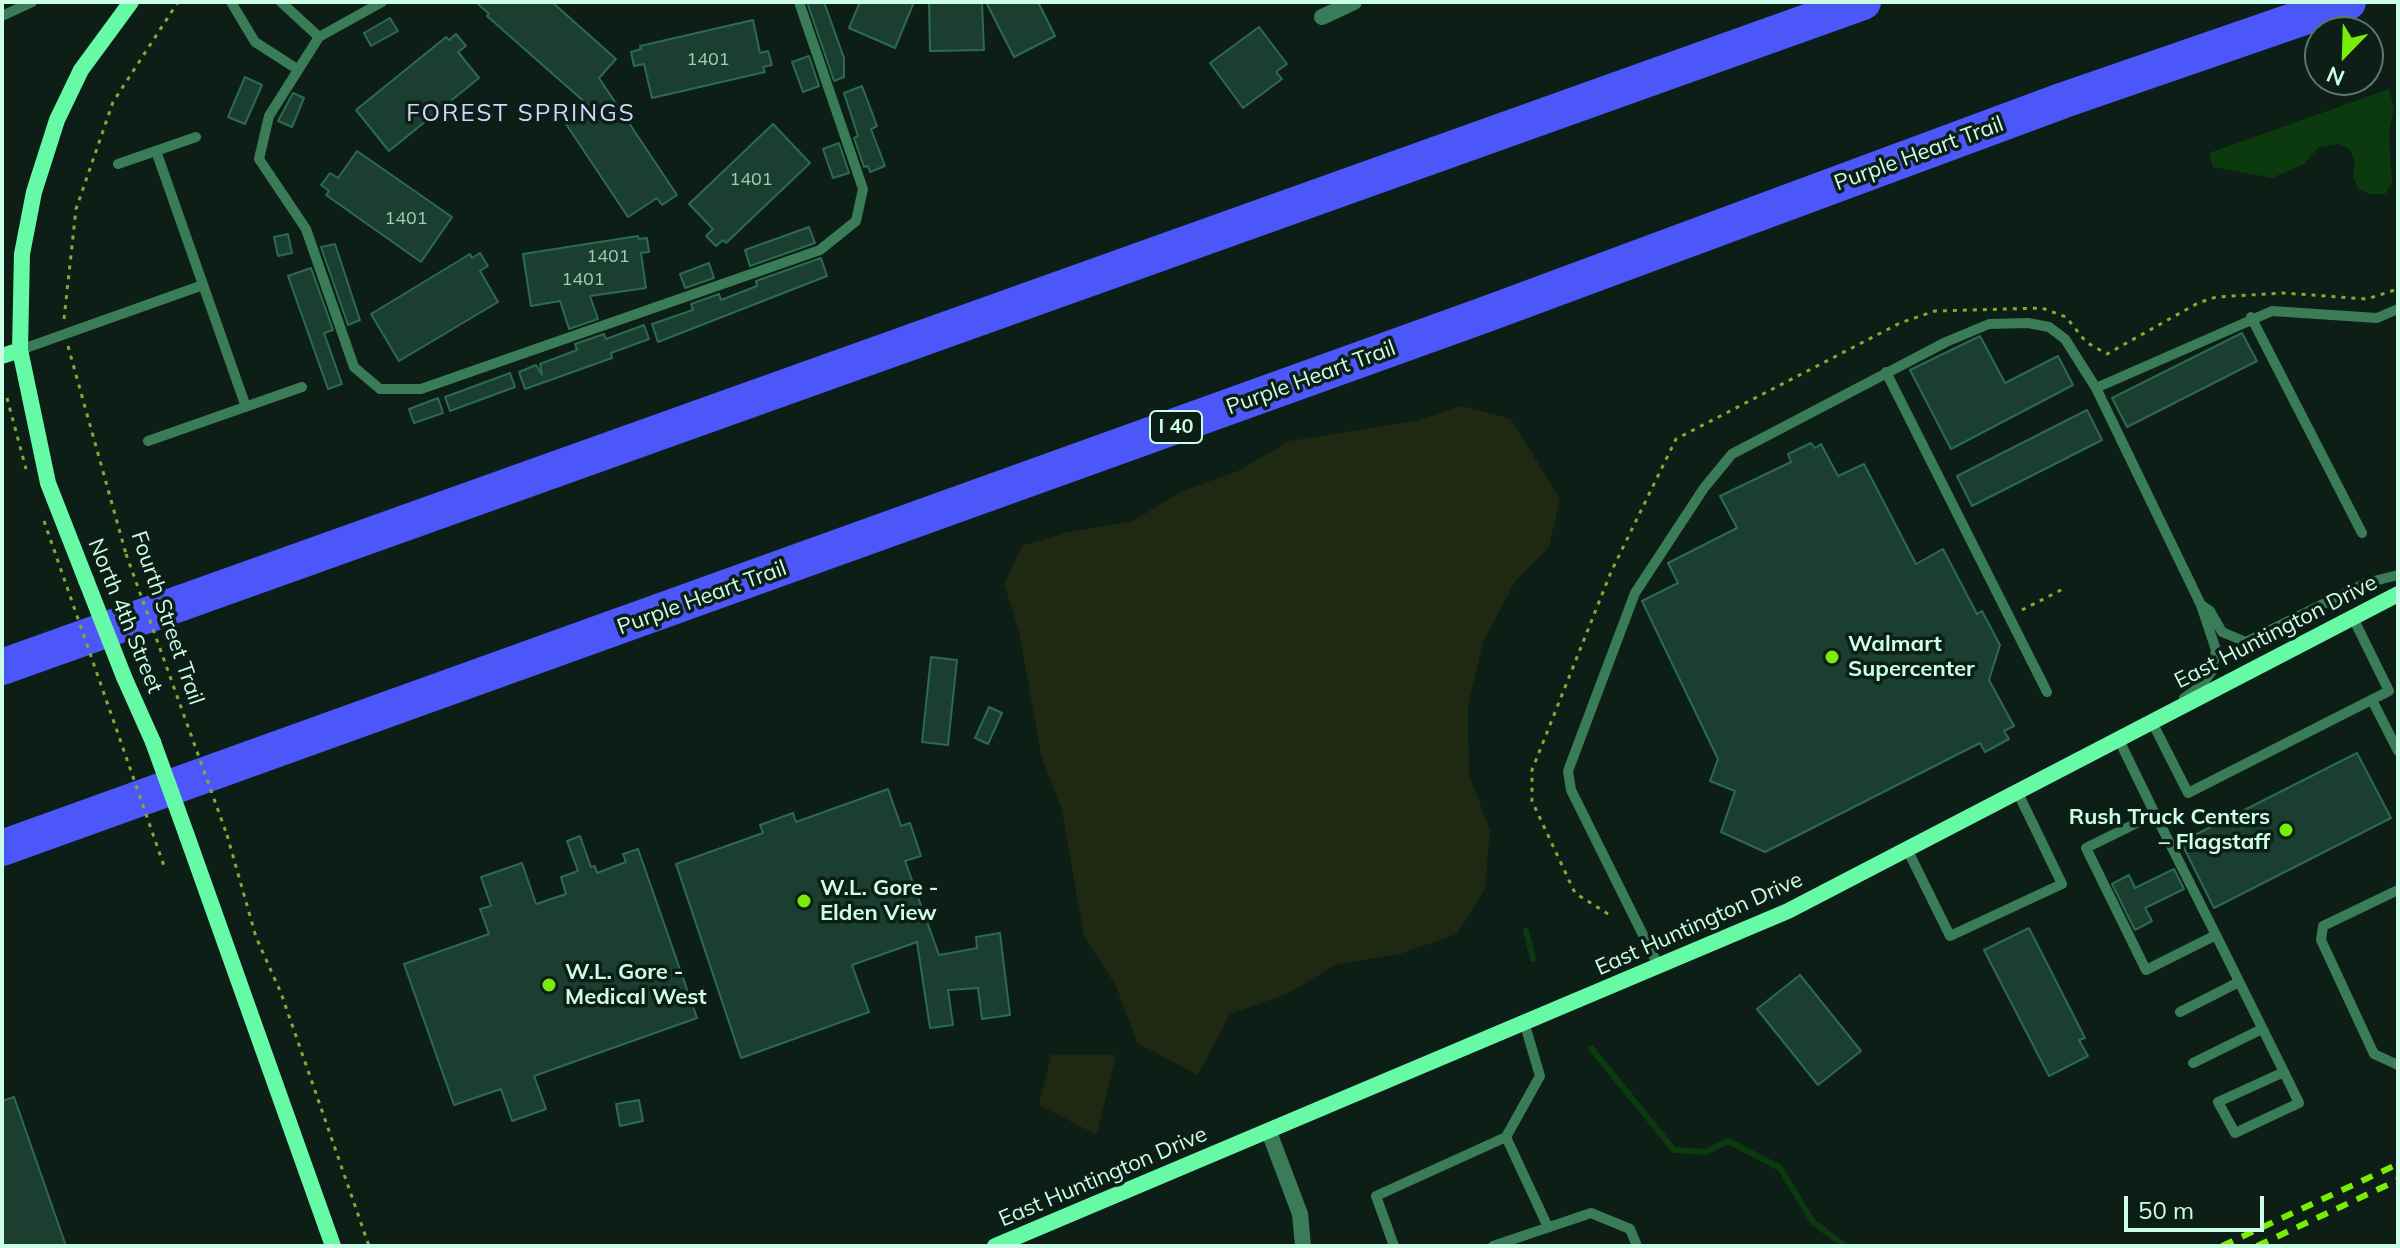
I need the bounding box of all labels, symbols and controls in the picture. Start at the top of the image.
north arrow [2304,16,2384,96]
house number: 1401 [686,49,730,71]
text: N [2322,60,2349,92]
district label: FOREST SPRINGS [406,100,636,128]
street label: Purple Heart Trail [1831,111,2007,197]
house number: 1401 [729,169,773,191]
house number: 1401 [384,208,428,230]
house number: 1401 [586,246,630,268]
house number: 1401 [561,269,605,291]
street label: Purple Heart Trail [1223,335,1399,421]
road number: I 40 [1150,411,1202,443]
street label: Fourth Street Trail [125,528,209,708]
street label: North 4th Street [82,535,168,697]
street label: Purple Heart Trail [614,555,790,641]
street label: East Huntington Drive [2170,569,2382,695]
place label: Walmart Supercenter [1848,631,1975,682]
marker: Walmart Supercenter [1823,648,1841,666]
place label: Rush Truck Centers – Flagstaff [2069,804,2270,856]
marker: Rush Truck Centers – Flagstaff [2277,821,2295,839]
street label: East Huntington Drive [1591,866,1807,982]
place label: W.L. Gore - Elden View [820,875,938,926]
marker: W.L. Gore - Elden View [795,892,813,910]
place label: W.L. Gore - Medical West [565,959,707,1010]
marker: W.L. Gore - Medical West [540,976,558,994]
street label: East Huntington Drive [995,1121,1211,1233]
scale bar [2128,1180,2268,1230]
text: 50 m [2138,1195,2194,1225]

